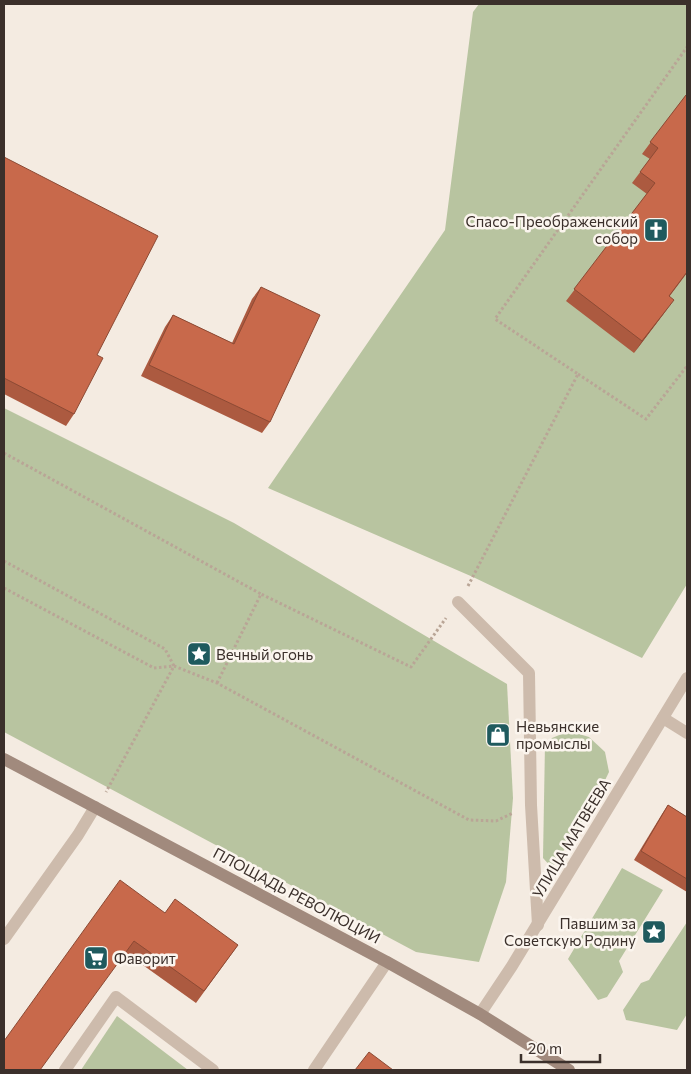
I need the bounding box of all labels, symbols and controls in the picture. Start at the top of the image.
place label: Спасо-Преображенский собор [466,212,638,247]
church icon: Спасо-Преображенский собор [643,217,669,243]
place icon: Вечный огонь [186,641,212,667]
place label: Вечный огонь [216,645,313,663]
place label: Невьянские промыслы [516,717,599,752]
shop icon: Невьянские промыслы [485,722,511,748]
street label: УЛИЦА МАТВЕЕВА [528,775,614,901]
street label: ПЛОЩАДЬ РЕВОЛЮЦИИ [210,843,384,947]
place label: Павшим за Советскую Родину [504,914,636,949]
place icon: Павшим за Советскую Родину [641,919,667,945]
supermarket icon: Фаворит [83,945,109,971]
place label: Фаворит [114,949,176,967]
scale bar [521,1032,600,1064]
text: 20 m [528,1039,562,1057]

